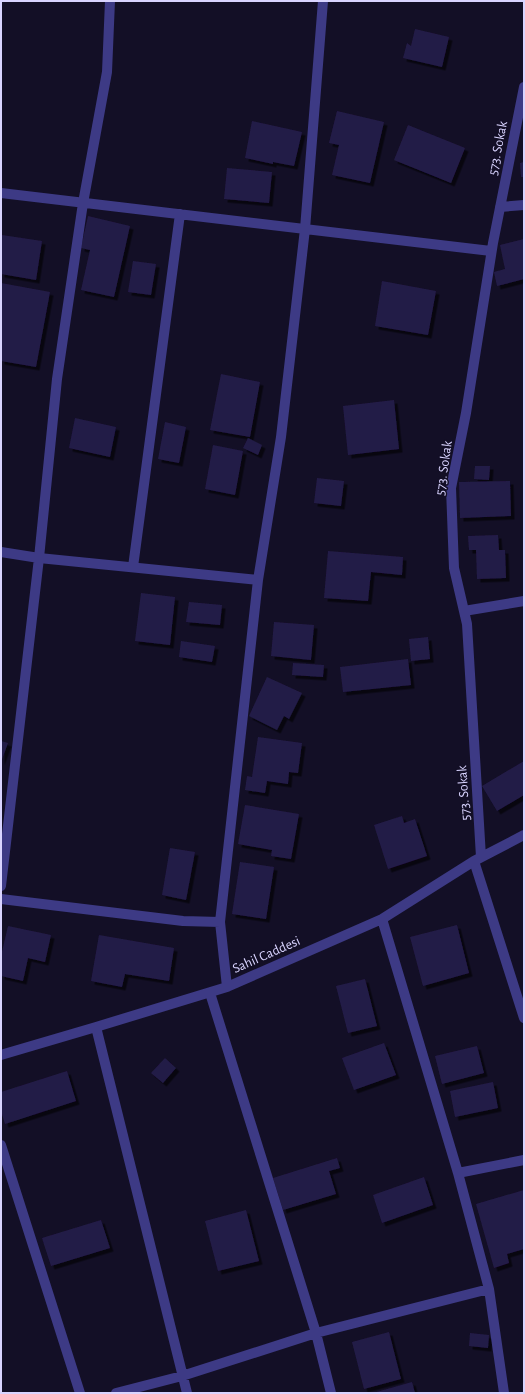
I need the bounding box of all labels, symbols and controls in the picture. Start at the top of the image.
street label: 573. Sokak [486,119,510,177]
street label: 573. Sokak [433,439,455,496]
street label: 573. Sokak [455,764,473,821]
street label: Sahil Caddesi [230,934,302,976]

